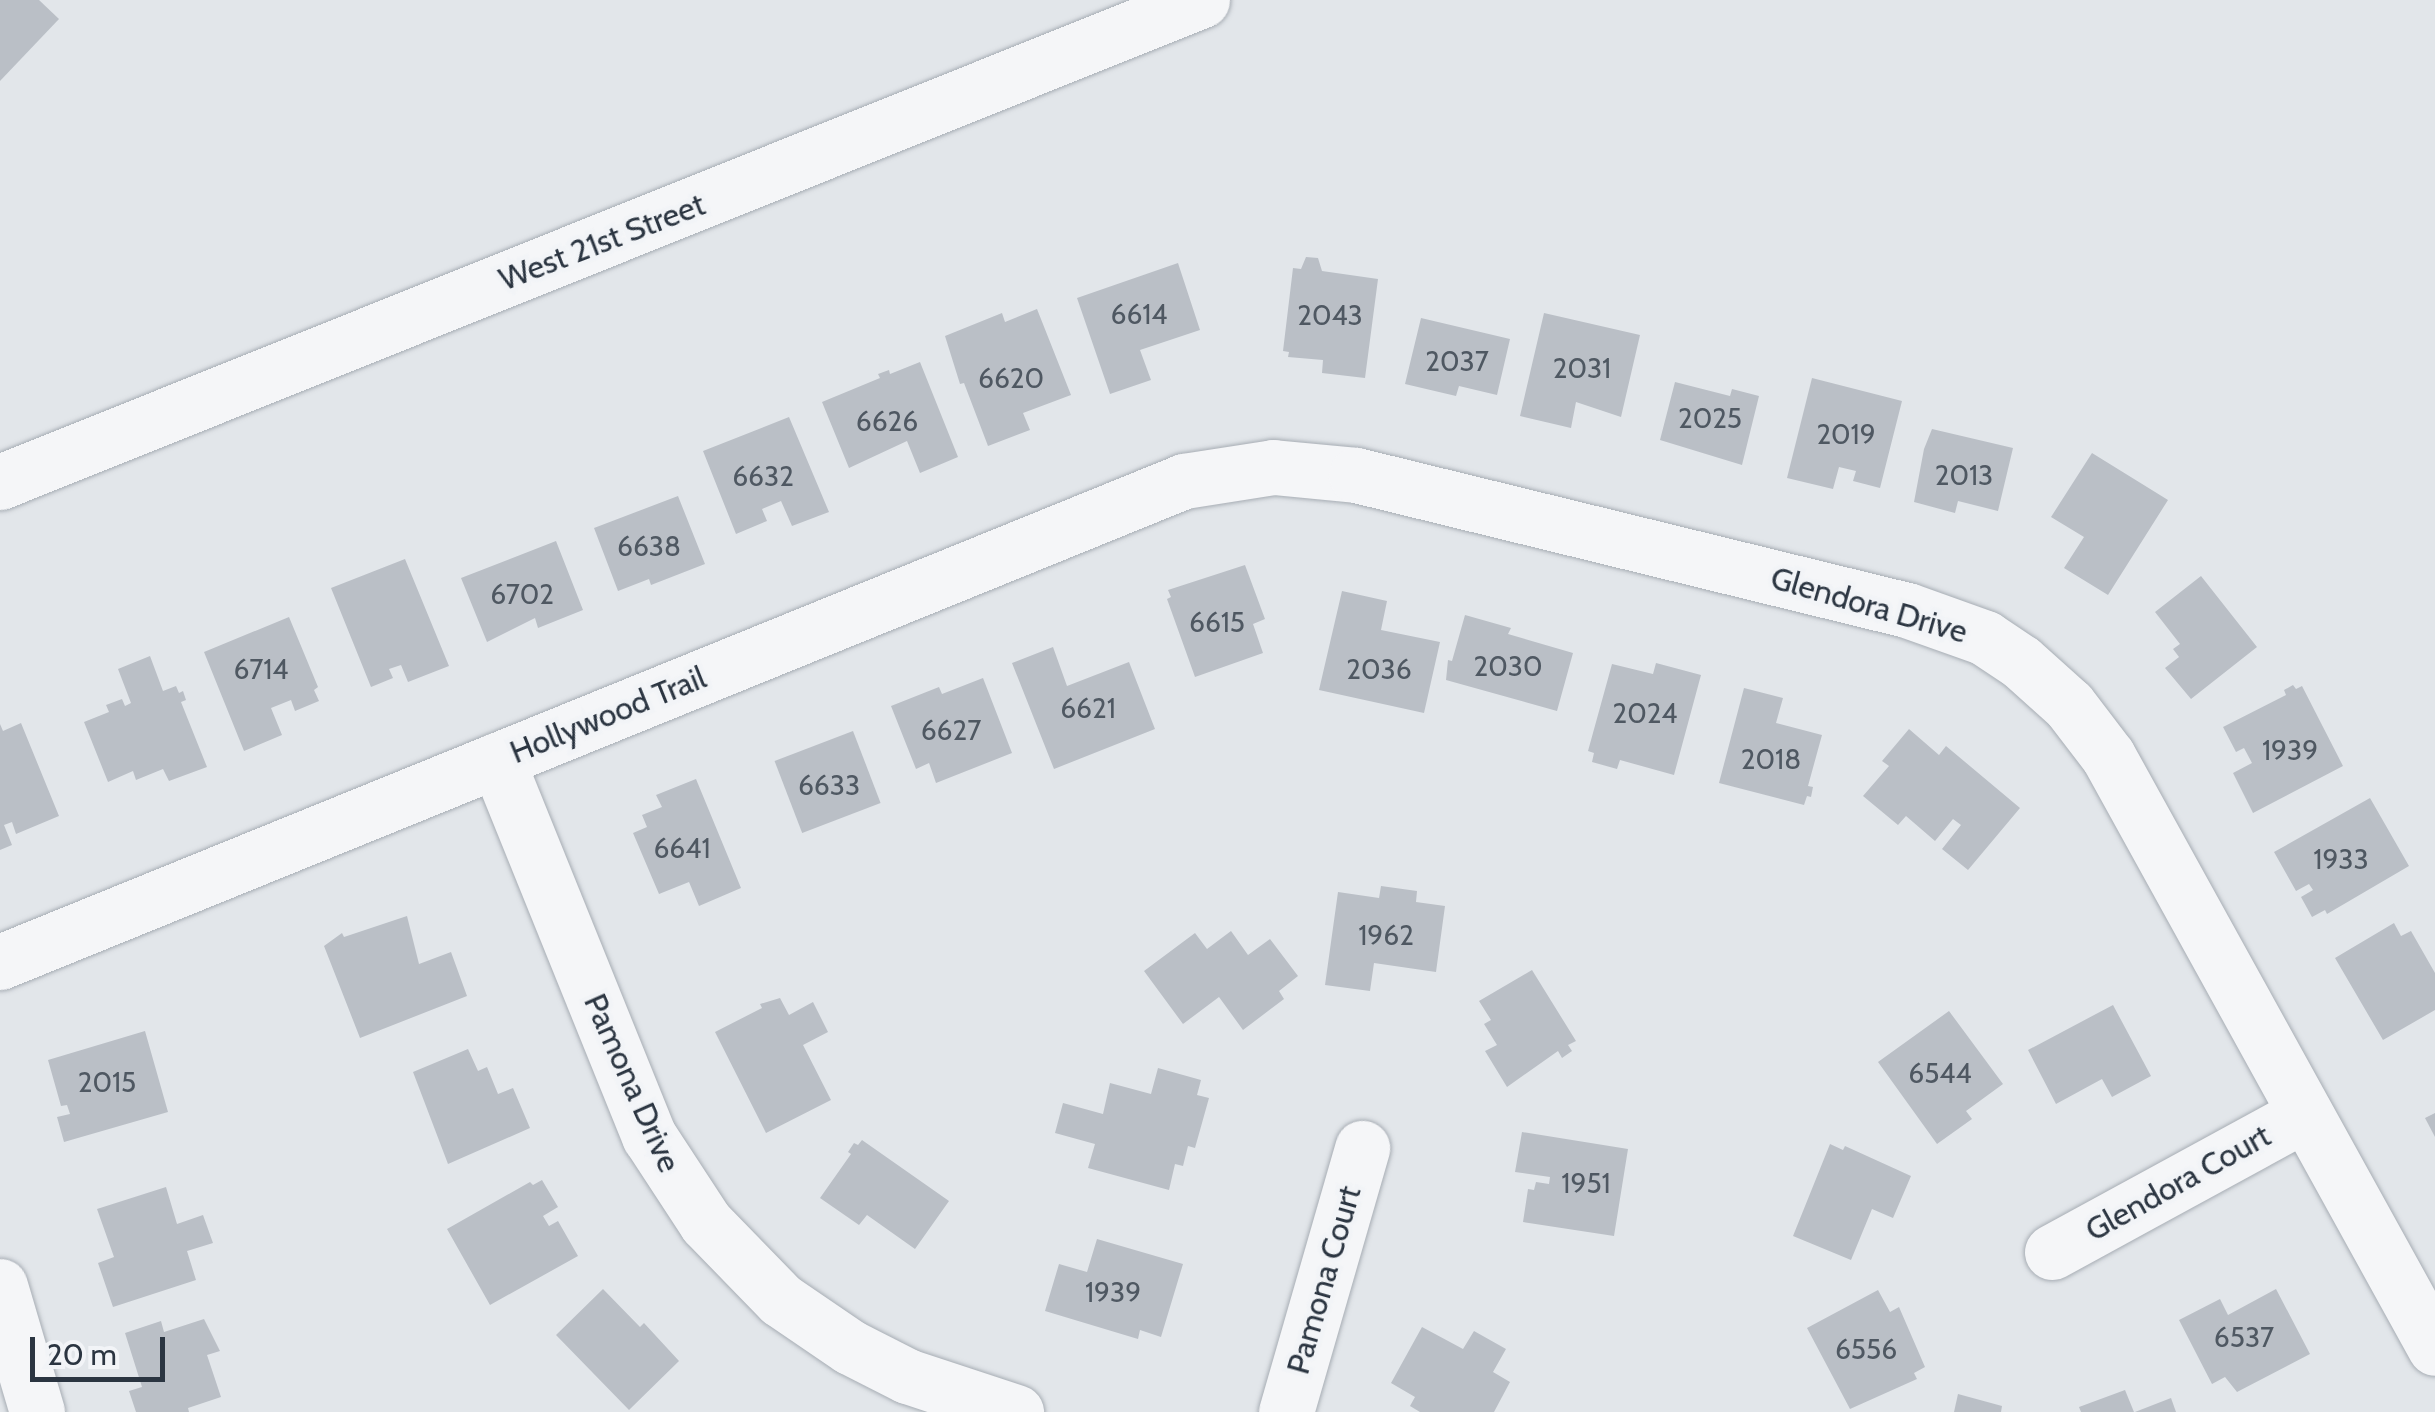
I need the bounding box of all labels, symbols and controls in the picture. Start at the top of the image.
street label: West 21st Street [494,185,710,299]
house number: 6614 [1111,297,1167,331]
house number: 2043 [1297,298,1363,332]
house number: 2037 [1425,344,1489,378]
house number: 2031 [1553,351,1611,385]
house number: 6620 [978,361,1044,395]
house number: 2025 [1678,401,1742,435]
house number: 6626 [856,404,918,438]
house number: 2019 [1816,417,1876,451]
house number: 2013 [1935,458,1993,492]
house number: 6632 [732,459,794,493]
house number: 6638 [617,529,681,563]
street label: Glendora Drive [1766,559,1972,651]
house number: 6702 [490,577,554,611]
house number: 6615 [1189,605,1245,639]
house number: 2030 [1474,649,1542,683]
house number: 6714 [233,652,289,686]
house number: 2036 [1346,652,1412,686]
street label: Hollywood Trail [504,658,712,772]
house number: 6621 [1060,691,1116,725]
house number: 2024 [1612,696,1678,730]
house number: 6627 [921,713,981,747]
house number: 1939 [2262,733,2318,767]
house number: 2018 [1741,742,1801,776]
house number: 6633 [798,768,860,802]
house number: 6641 [653,831,711,865]
house number: 1933 [2313,842,2369,876]
house number: 1962 [1358,918,1414,952]
street label: Pamona Drive [576,988,688,1178]
house number: 6544 [1908,1056,1972,1090]
house number: 2015 [78,1065,136,1099]
street label: Glendora Court [2079,1116,2277,1250]
house number: 1951 [1561,1166,1611,1200]
street label: Pamona Court [1279,1182,1369,1378]
house number: 1939 [1085,1275,1141,1309]
scale bar [35,1317,170,1379]
house number: 6537 [2214,1320,2274,1354]
house number: 6556 [1835,1332,1897,1366]
text: 20 m [47,1336,117,1373]

